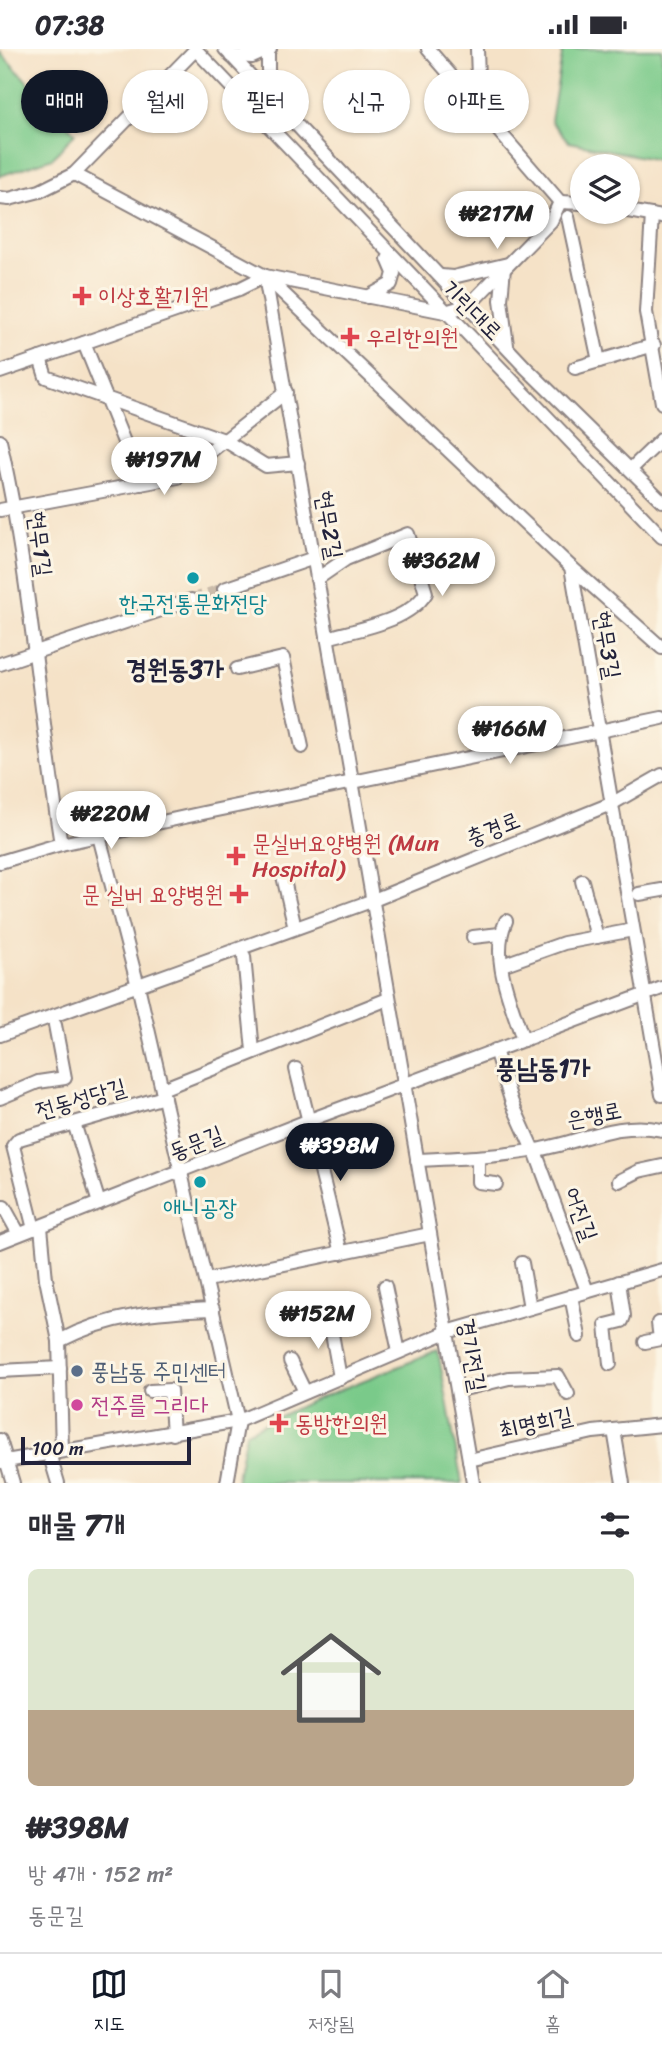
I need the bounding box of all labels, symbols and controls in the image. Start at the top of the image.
text: 07:38 [35,2,104,48]
chip: 매매 [21,70,108,133]
chip: 월세 [122,70,208,133]
chip: 필터 [222,70,309,133]
chip: 신규 [323,70,410,133]
chip: 아파트 [424,70,529,133]
map controls [570,154,640,224]
button: layers [570,154,640,224]
pin: ₩217M [448,191,546,251]
text: ₩217M [461,193,533,234]
street label: 기린대로 [431,269,513,351]
place label: 이상호활기원 [98,276,209,317]
marker: 이상호활기원 [72,286,92,306]
place label: 우리한의원 [366,317,459,358]
marker: 우리한의원 [340,327,360,347]
pin: ₩197M [115,437,213,497]
text: ₩197M [127,439,201,480]
street label: 현무2길 [303,488,355,562]
street label: 현무1길 [16,509,64,579]
pin: ₩362M [393,539,491,598]
text: ₩362M [404,540,480,581]
marker: 한국전통문화전당 [185,570,201,586]
place label: 한국전통문화전당 [119,583,268,624]
street label: 현무3길 [581,608,633,682]
district label: 경원동3가 [126,646,224,692]
pin: ₩166M [461,707,559,766]
text: ₩166M [474,708,546,749]
pin: ₩220M [62,791,160,851]
text: ₩220M [72,793,150,834]
street label: 충경로 [460,800,526,858]
place label: 문실버요양병원 (Mun Hospital) [252,823,439,890]
marker: 문실버요양병원 (Mun Hospital) [226,846,246,866]
place label: 문 실버 요양병원 [81,874,223,915]
marker: 문 실버 요양병원 [229,884,249,904]
district label: 풍남동1가 [496,1045,590,1091]
street label: 전동성당길 [31,1067,131,1131]
street label: 은행로 [563,1090,625,1140]
street label: 동문길 [163,1114,229,1172]
pin: ₩398M [291,1123,389,1183]
text: ₩398M [301,1125,379,1166]
marker: 애니공장 [192,1174,208,1190]
street label: 어진길 [552,1181,610,1247]
place label: 애니공장 [163,1187,237,1228]
pin: ₩152M [269,1291,367,1351]
text: ₩152M [281,1293,355,1334]
street label: 경기전길 [445,1315,499,1395]
place label: 풍남동 주민센터 [91,1351,227,1392]
marker: 풍남동 주민센터 [69,1363,85,1379]
place label: 전주를 그리다 [91,1385,209,1426]
street label: 최명희길 [495,1395,577,1451]
marker: 전주를 그리다 [69,1397,85,1413]
place label: 동방한의원 [295,1403,388,1444]
marker: 동방한의원 [269,1413,289,1433]
text: 100 m [32,1432,84,1465]
scale bar [21,1434,191,1466]
text: 매물 7개 [28,1498,125,1552]
icon: filters [596,1506,634,1544]
icon: home [268,1615,394,1741]
text: ₩398M [28,1800,129,1854]
text: 방 4개 · 152 m² [28,1854,173,1895]
text: 동문길 [28,1895,84,1936]
tab: 지도 [90,1965,128,2040]
tab: 저장됨 [308,1965,354,2040]
tab: 홈 [534,1965,572,2040]

